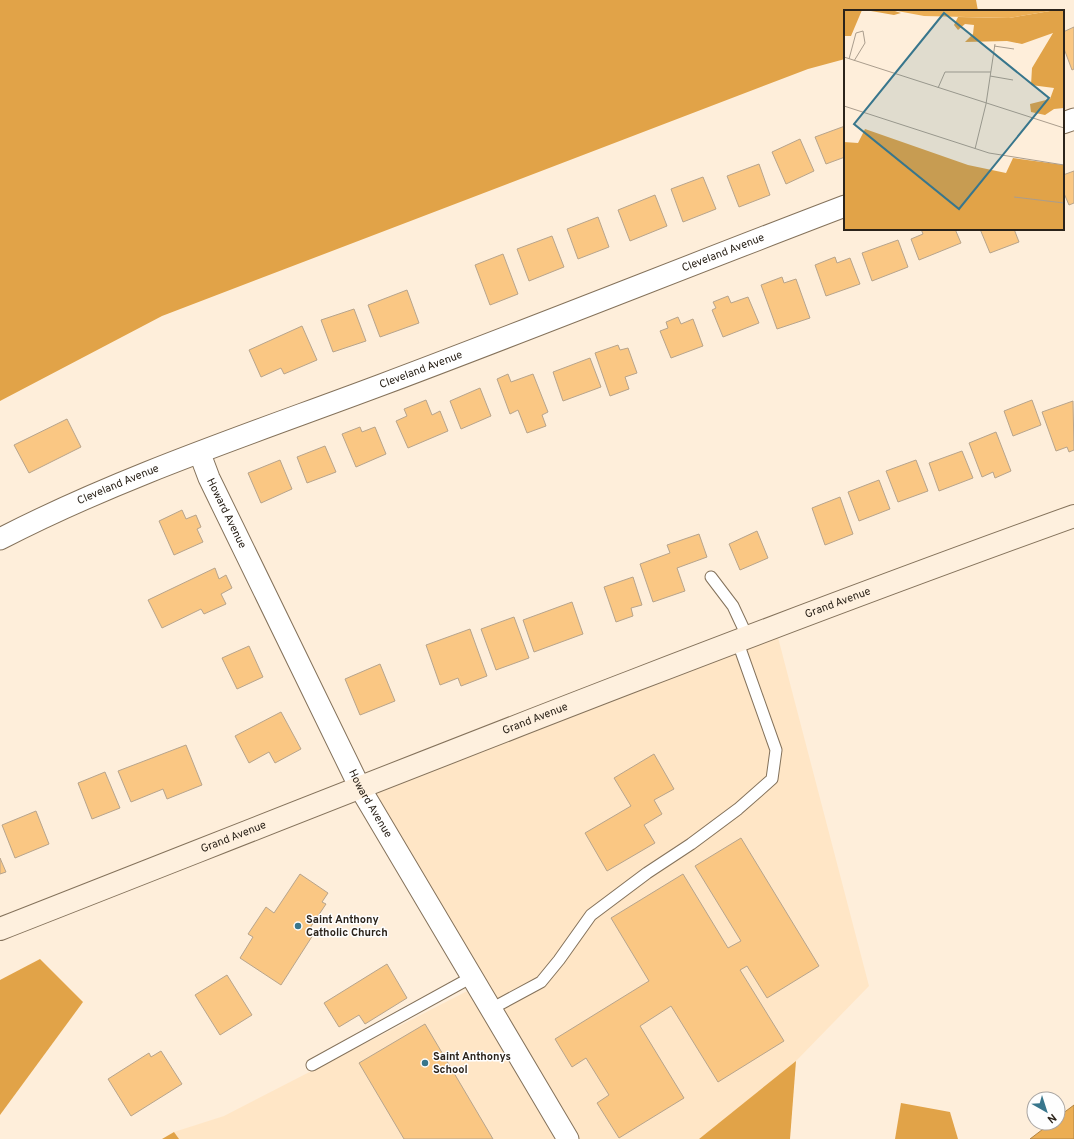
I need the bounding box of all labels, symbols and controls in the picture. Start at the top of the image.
inset map [844,10,1064,230]
street label: Cleveland Avenue [680,231,767,275]
street label: Cleveland Avenue [378,348,465,392]
street label: Cleveland Avenue [75,461,161,508]
street label: Howard Avenue [203,476,249,551]
street label: Grand Avenue [803,584,873,622]
street label: Grand Avenue [500,700,570,738]
street label: Howard Avenue [345,767,395,841]
street label: Grand Avenue [199,818,268,856]
place label: Saint Anthony Catholic Church [306,913,388,940]
marker: Saint Anthony Catholic Church [293,921,303,931]
place label: Saint Anthonys School [433,1050,511,1077]
marker: Saint Anthonys School [420,1058,430,1068]
north arrow [1026,1091,1066,1131]
text: N [1044,1110,1059,1126]

